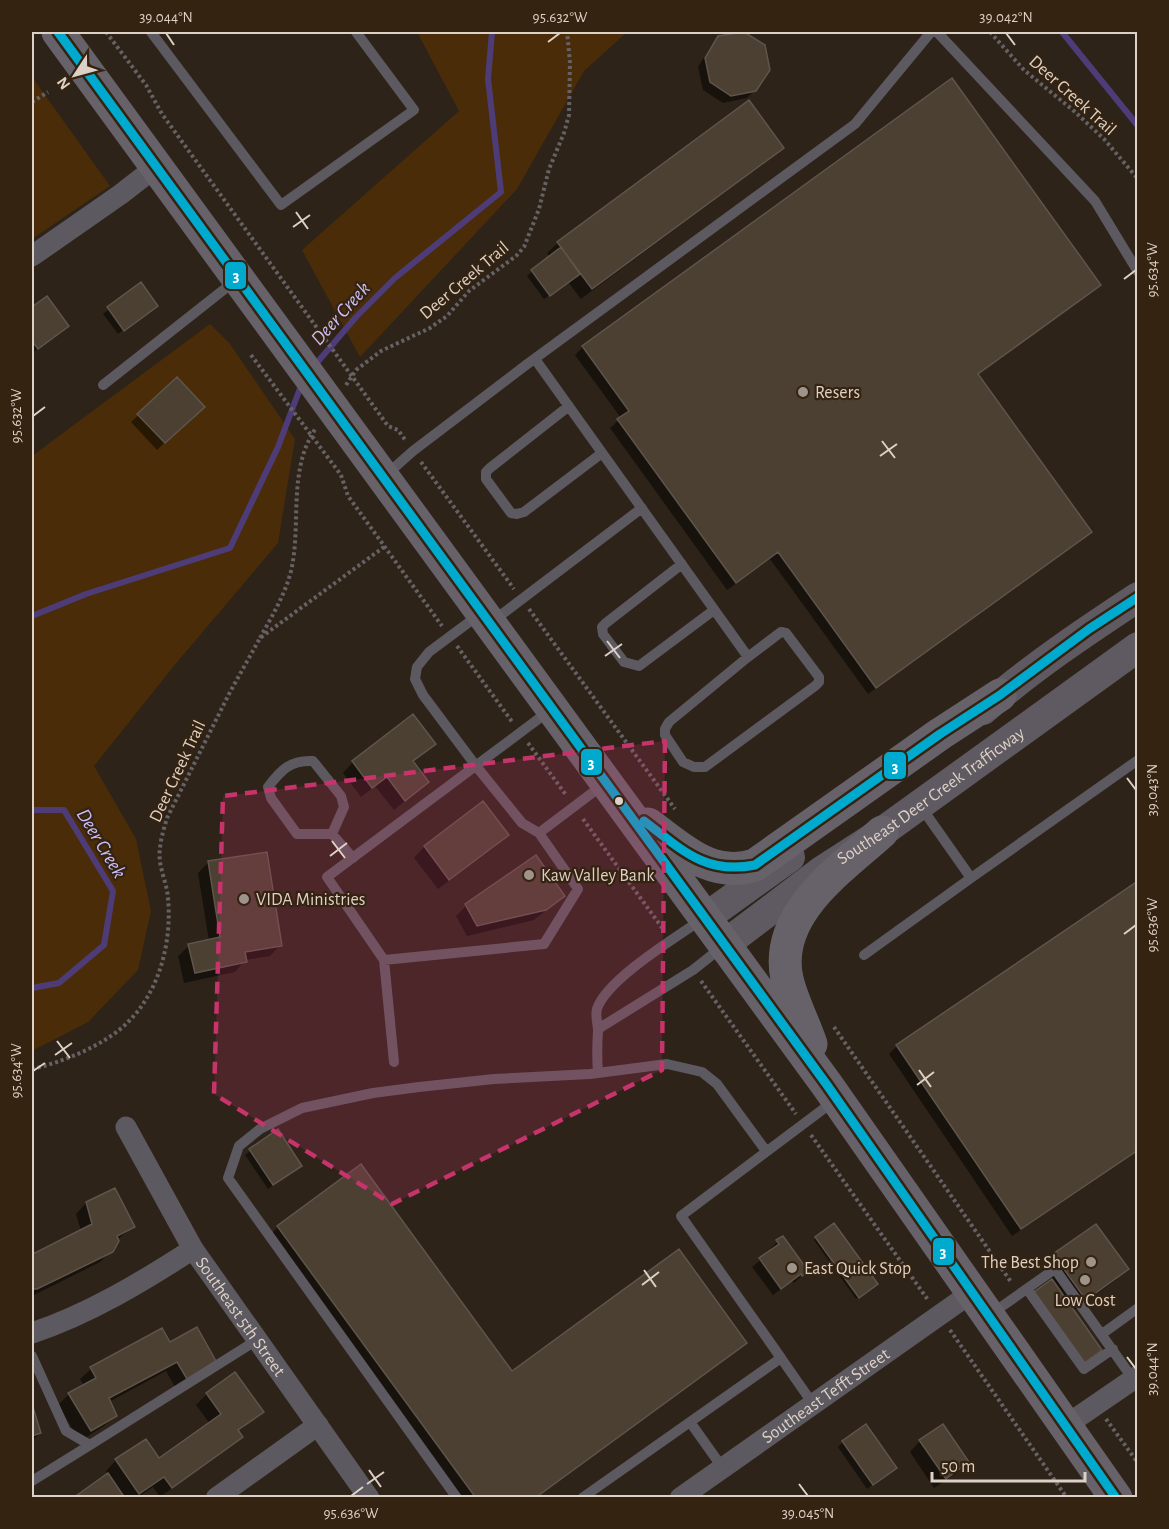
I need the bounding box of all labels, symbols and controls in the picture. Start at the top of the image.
text: 39.044°N [139,10,193,25]
text: 95.632°W [533,10,588,25]
text: 39.042°N [979,10,1033,25]
north arrow [45,45,105,105]
street label: Deer Creek Trail [1025,52,1119,139]
text: N [54,74,73,92]
street label: Deer Creek Trail [417,239,513,323]
text: 95.634°W [1145,242,1160,298]
line badge: 3 [224,261,247,290]
text: 3 [233,268,240,284]
water label: Deer Creek [307,278,374,349]
place label: Resers [815,384,860,402]
marker: Resers [796,385,810,399]
text: 95.632°W [9,388,24,443]
street label: Deer Creek Trail [147,718,209,825]
street label: Southeast Deer Creek Trafficway [834,724,1028,868]
line badge: 3 [580,748,603,776]
line badge: 3 [883,751,907,780]
text: 3 [588,755,595,771]
text: 3 [892,759,899,775]
text: 39.043°N [1145,764,1160,816]
unlabelled marker [613,795,625,807]
water label: Deer Creek [73,805,130,882]
place label: Kaw Valley Bank [541,867,655,885]
marker: Kaw Valley Bank [522,868,536,882]
place label: VIDA Ministries [256,891,365,909]
marker: VIDA Ministries [237,892,251,906]
text: 95.636°W [1145,897,1160,953]
text: 95.634°W [9,1043,24,1099]
line badge: 3 [932,1237,955,1266]
text: 3 [940,1244,947,1260]
street label: Southeast 5th Street [192,1254,288,1380]
place label: The Best Shop [981,1254,1079,1272]
marker: The Best Shop [1084,1255,1098,1269]
place label: East Quick Stop [804,1260,911,1278]
marker: East Quick Stop [785,1261,799,1275]
marker: Low Cost [1078,1273,1092,1287]
place label: Low Cost [1054,1292,1116,1310]
text: 39.044°N [1145,1342,1160,1396]
street label: Southeast Tefft Street [759,1345,893,1447]
scale bar [932,1445,1085,1483]
text: 50 m [941,1458,975,1476]
text: 95.636°W [323,1506,379,1521]
text: 39.045°N [782,1506,834,1521]

